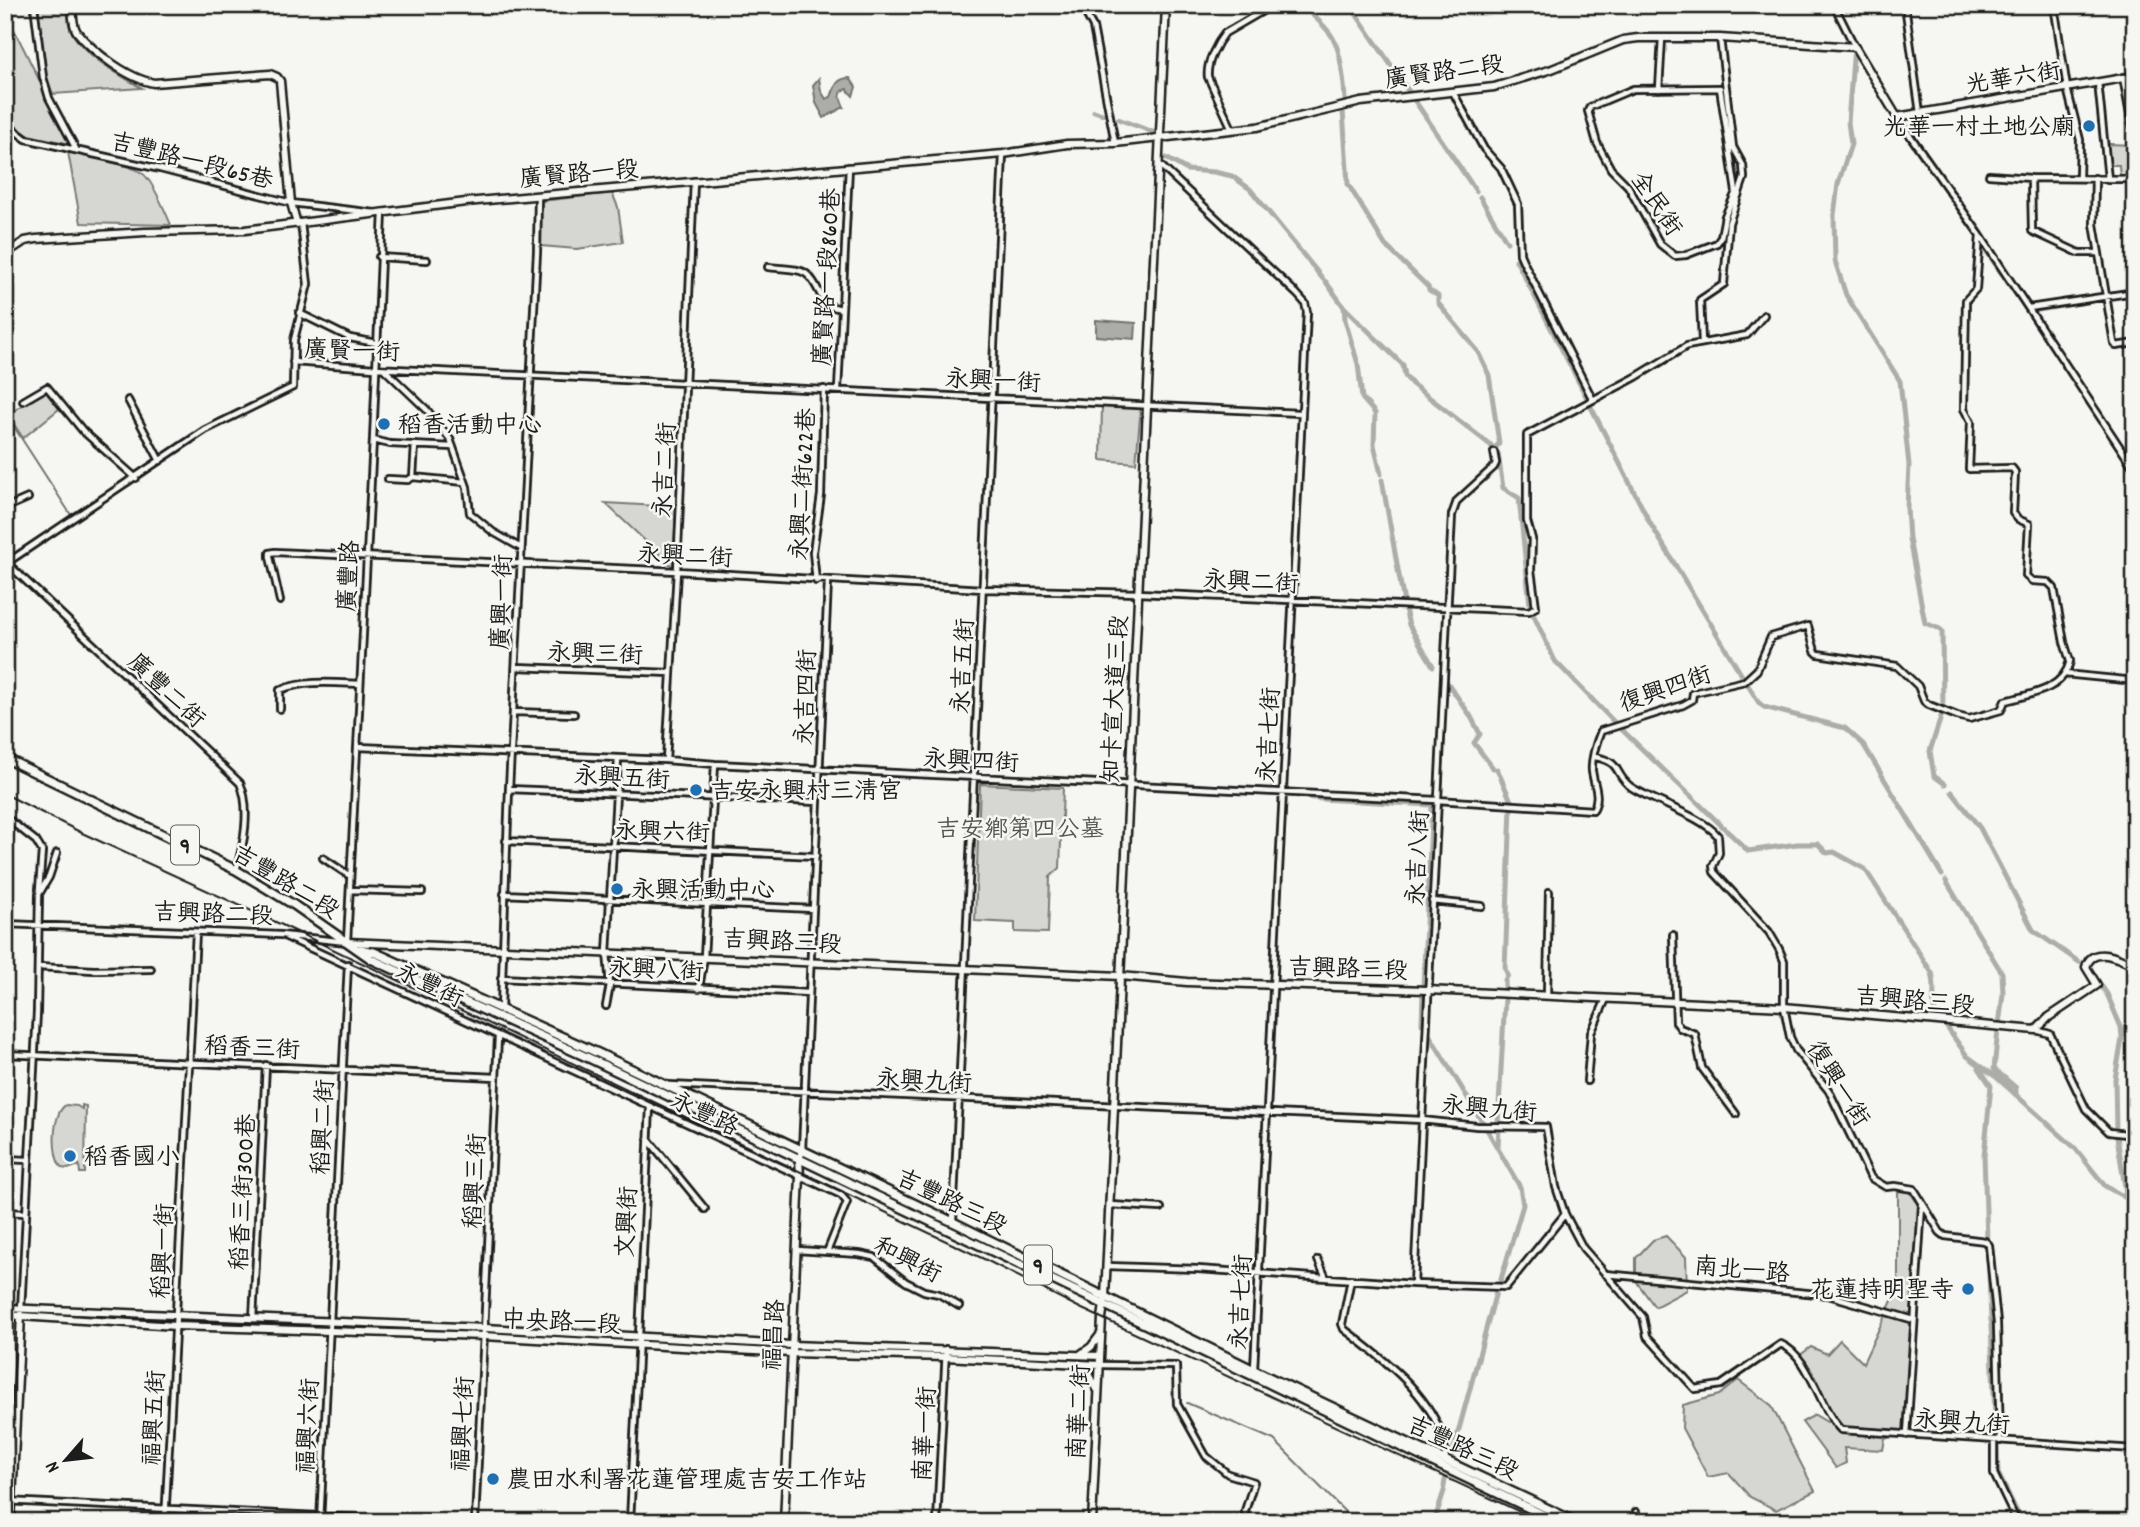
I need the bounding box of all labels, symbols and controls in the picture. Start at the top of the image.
street label: 廣賢路二段 [1383,49,1506,99]
street label: 光華六街 [1963,56,2064,104]
place label: 光華一村土地公廟 [1883,112,2075,146]
marker: 光華一村土地公廟 [2081,118,2097,134]
street label: 吉豐路一段65巷 [106,126,276,200]
street label: 廣賢路一段 [518,154,641,198]
street label: 全民街 [1620,165,1689,244]
street label: 廣賢路一段860巷 [807,187,851,367]
street label: 廣賢一街 [303,334,400,372]
street label: 永興一街 [944,364,1042,402]
street label: 永興二街622巷 [784,407,826,561]
place label: 稻香活動中心 [398,410,542,444]
marker: 稻香活動中心 [376,416,392,432]
street label: 永吉二街 [648,421,686,519]
street label: 廣豐路 [332,539,370,613]
street label: 永興二街 [636,539,734,577]
street label: 廣興一街 [485,554,523,651]
street label: 永興二街 [1202,565,1300,603]
street label: 知卡宣大道三段 [1096,614,1138,784]
street label: 永吉五街 [946,617,984,715]
street label: 永興三街 [546,637,643,675]
street label: 廣豐二街 [118,647,212,737]
street label: 永吉四街 [789,649,827,746]
street label: 復興四街 [1615,659,1717,723]
street label: 永吉七街 [1252,686,1290,784]
street label: 永興四街 [922,744,1020,782]
street label: 永興五街 [573,761,671,799]
place label: 吉安永興村三清宮 [710,776,902,810]
marker: 吉安永興村三清宮 [688,782,704,798]
street label: 永吉八街 [1401,809,1439,907]
park label: 吉安鄉第四公墓 [936,814,1104,848]
street label: 永興六街 [613,815,710,853]
road number: 9 [171,825,199,864]
street label: 吉豐路二段 [224,838,345,929]
place label: 永興活動中心 [631,875,775,909]
marker: 永興活動中心 [609,881,625,897]
street label: 吉興路二段 [152,897,273,935]
street label: 吉興路三段 [721,924,843,964]
street label: 吉興路三段 [1287,952,1408,990]
street label: 永興八街 [607,953,705,991]
street label: 永豐街 [389,956,468,1018]
street label: 吉興路三段 [1853,981,1976,1025]
street label: 稻香三街 [203,1031,301,1069]
street label: 復興一街 [1797,1035,1876,1134]
street label: 永興九街 [875,1064,973,1102]
street label: 稻興二街 [306,1078,344,1176]
street label: 永豐路 [664,1085,744,1146]
street label: 永興九街 [1439,1090,1538,1132]
street label: 稻香三街300巷 [224,1113,266,1271]
street label: 稻興三街 [458,1132,496,1230]
place label: 稻香國小 [84,1142,180,1176]
marker: 稻香國小 [62,1148,78,1164]
street label: 吉豐路三段 [889,1162,1012,1245]
street label: 文興街 [610,1185,648,1259]
street label: 稻興一街 [146,1202,184,1300]
street label: 和興街 [867,1230,946,1293]
road number: 9 [1024,1246,1052,1284]
street label: 南北一路 [1692,1251,1791,1293]
street label: 永吉七街 [1224,1253,1262,1351]
place label: 花蓮持明聖寺 [1810,1275,1954,1309]
marker: 花蓮持明聖寺 [1960,1281,1976,1297]
street label: 福昌路 [757,1298,795,1372]
street label: 中央路一段 [500,1304,622,1344]
street label: 南華二街 [1062,1363,1100,1461]
street label: 福興五街 [137,1369,175,1467]
street label: 福興七街 [446,1375,484,1473]
street label: 福興六街 [291,1377,329,1475]
street label: 南華一街 [908,1385,946,1483]
street label: 永興九街 [1913,1404,2011,1444]
street label: 吉豐路三段 [1400,1409,1523,1490]
north arrow [32,1426,102,1496]
text: N [40,1456,68,1477]
place label: 農田水利署花蓮管理處吉安工作站 [507,1465,867,1499]
marker: 農田水利署花蓮管理處吉安工作站 [485,1471,501,1487]

